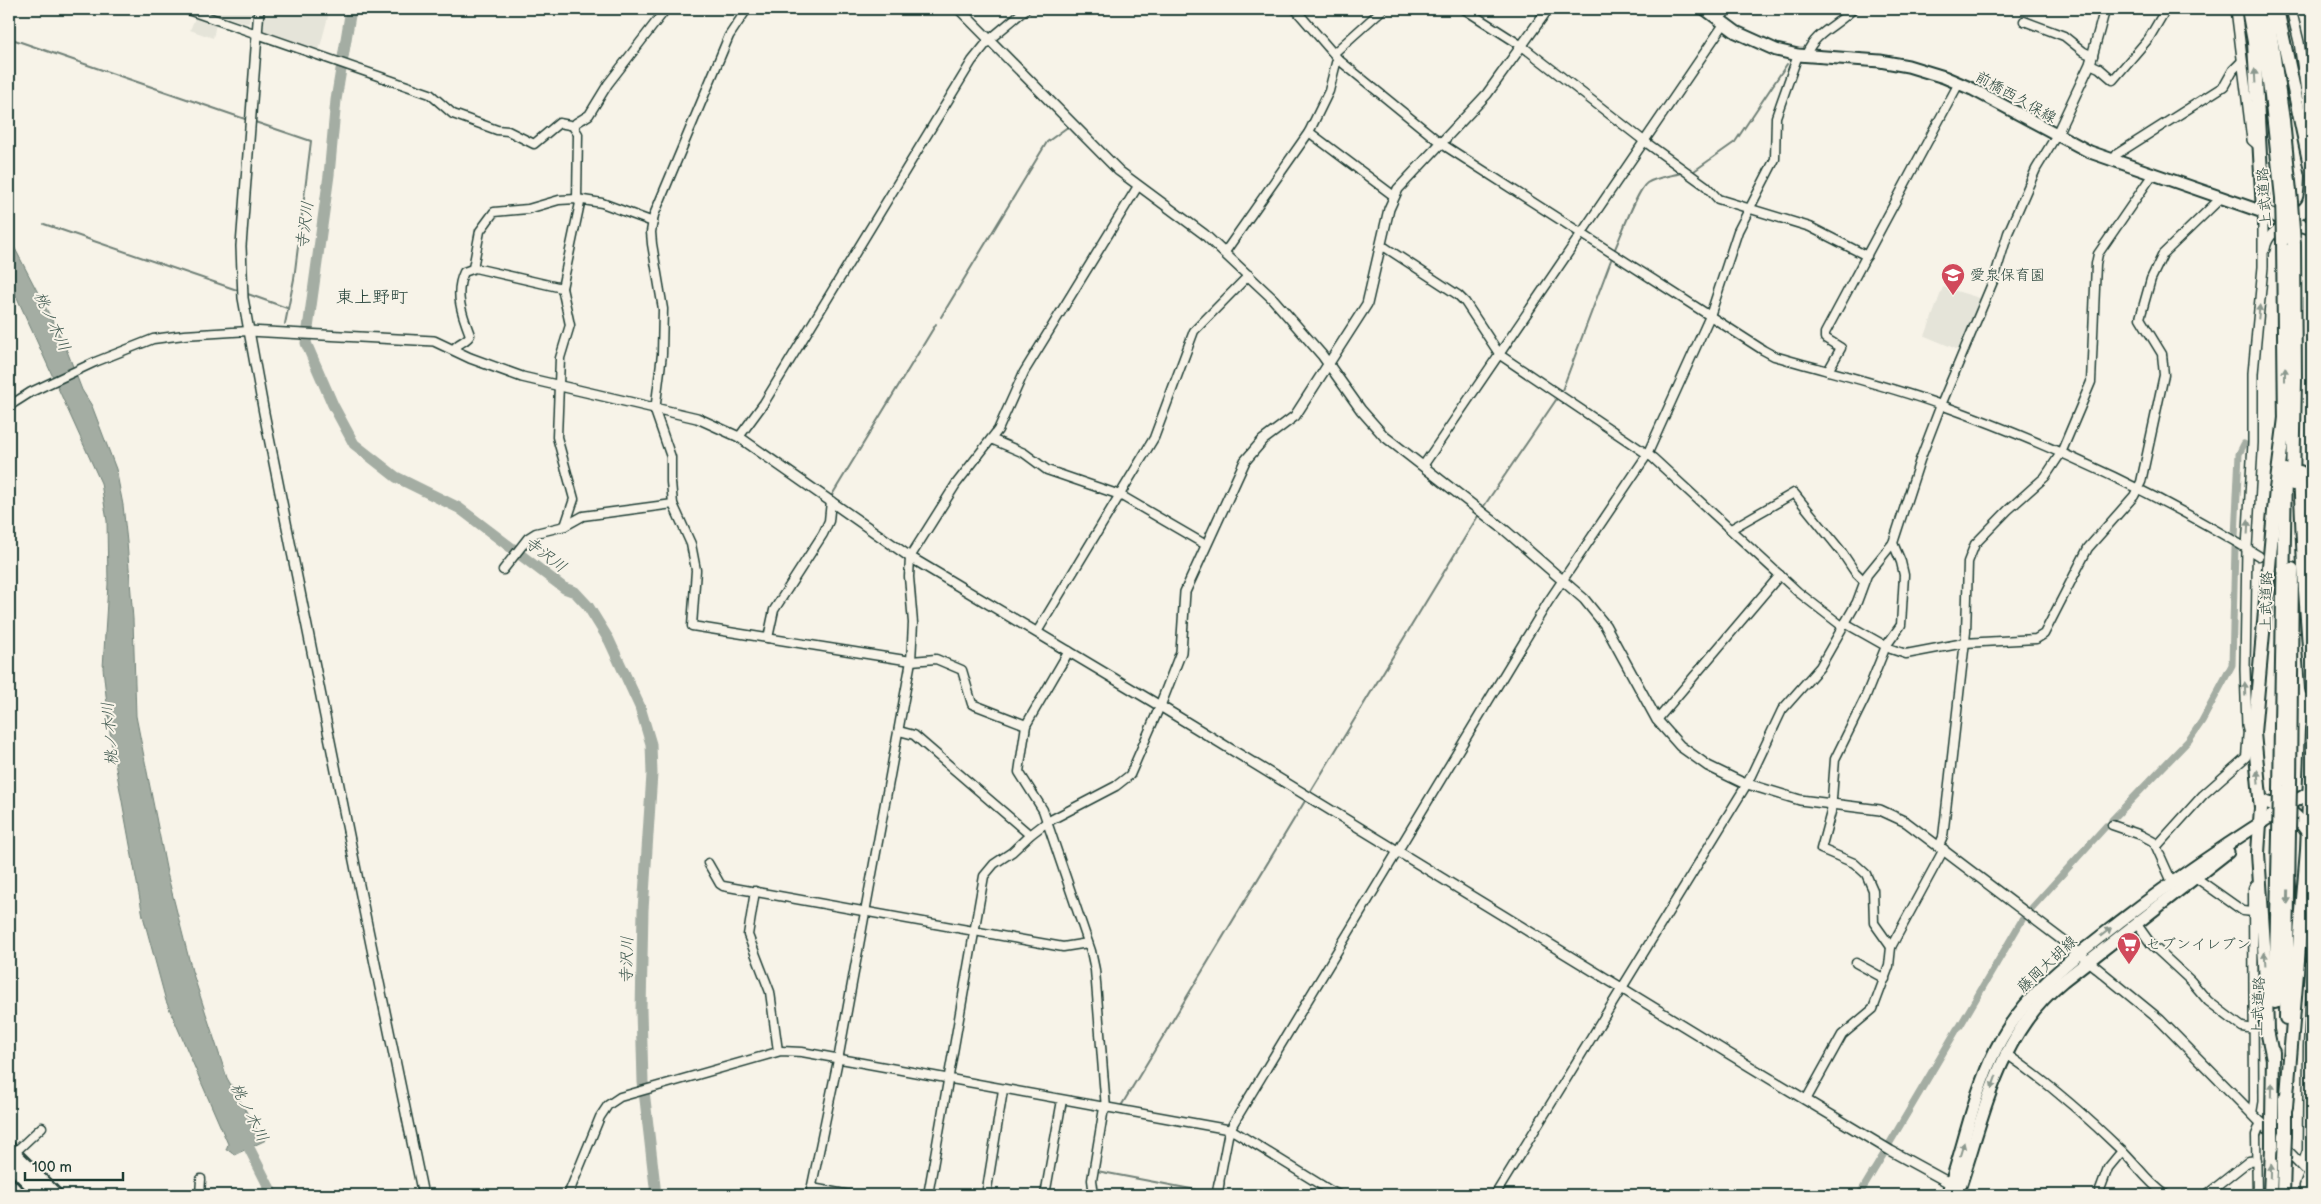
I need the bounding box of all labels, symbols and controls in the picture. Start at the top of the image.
street label: 前橋西久保線 [1972,67,2060,128]
one-way arrow [2251,68,2259,84]
street label: 上武道路 [2253,166,2276,228]
water label: 寺沢川 [293,200,318,250]
school or university icon: 愛泉保育園 [1940,262,1966,296]
place label: 愛泉保育園 [1970,266,2045,285]
district label: 東上野町 [336,287,408,308]
water label: 桃ノ木川 [30,289,74,355]
one-way arrow [2255,304,2263,320]
one-way arrow [2281,366,2289,382]
one-way arrow [2244,518,2252,534]
water label: 寺沢川 [520,533,570,577]
street label: 上武道路 [2256,571,2277,631]
one-way arrow [2241,681,2249,697]
water label: 桃ノ木川 [99,701,122,766]
one-way arrow [2254,768,2262,784]
one-way arrow [2284,889,2292,905]
one-way arrow [2099,927,2112,938]
supermarket icon: セブンイレブン [2116,931,2142,965]
street label: 藤岡大胡線 [2013,932,2081,997]
place label: セブンイレブン [2146,935,2251,954]
water label: 寺沢川 [618,936,637,984]
one-way arrow [2260,950,2268,966]
street label: 上武道路 [2248,976,2269,1036]
one-way arrow [1990,1074,1997,1089]
water label: 桃ノ木川 [226,1080,272,1146]
one-way arrow [2269,1082,2277,1098]
one-way arrow [1958,1141,1966,1156]
scale bar [25,1149,122,1181]
text: 100 m [32,1158,72,1177]
one-way arrow [2267,1163,2275,1179]

